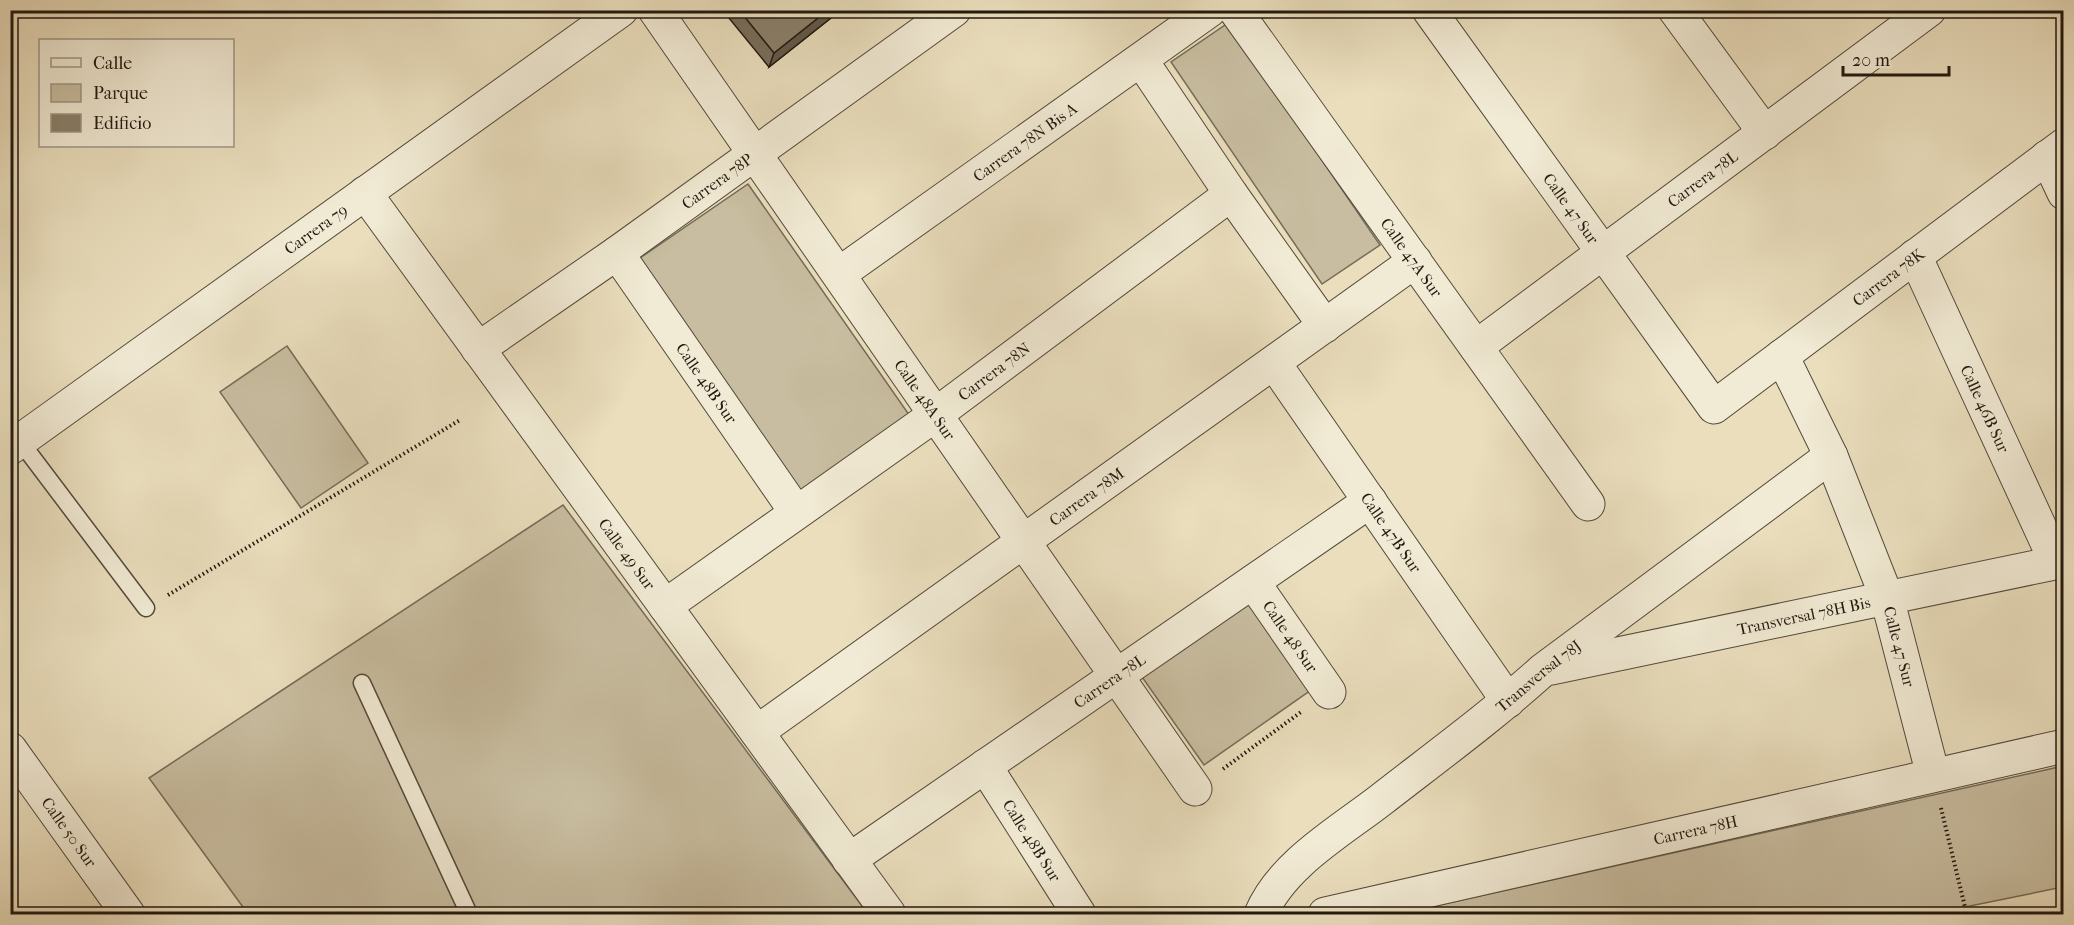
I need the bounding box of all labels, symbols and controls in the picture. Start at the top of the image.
legend [39,39,234,147]
scale bar [1843,39,1950,77]
text: 20 m [1852,50,1890,71]
text: Calle [93,53,132,74]
text: Parque [93,83,148,104]
street label: Carrera 78N Bis A [969,98,1081,185]
text: Edificio [93,113,151,134]
street label: Carrera 78L [1663,146,1741,211]
street label: Carrera 78P [678,149,756,213]
street label: Calle 47 Sur [1540,169,1603,247]
street label: Carrera 79 [280,200,351,258]
street label: Calle 47A Sur [1377,214,1447,301]
street label: Carrera 78K [1848,243,1929,310]
street label: Carrera 78N [954,338,1034,404]
street label: Calle 48B Sur [672,339,741,427]
street label: Calle 48A Sur [891,356,960,444]
street label: Calle 46B Sur [1957,362,2014,456]
street label: Carrera 78M [1045,463,1128,530]
street label: Calle 47B Sur [1357,489,1426,576]
street label: Calle 49 Sur [595,514,660,593]
street label: Transversal 78H Bis [1735,592,1872,638]
street label: Calle 48 Sur [1259,597,1322,676]
street label: Calle 47 Sur [1880,604,1919,689]
street label: Transversal 78J [1492,636,1585,716]
street label: Carrera 78L [1070,649,1149,712]
street label: Calle 50 Sur [38,793,101,871]
street label: Calle 48B Sur [999,796,1065,885]
street label: Carrera 78H [1652,811,1740,849]

